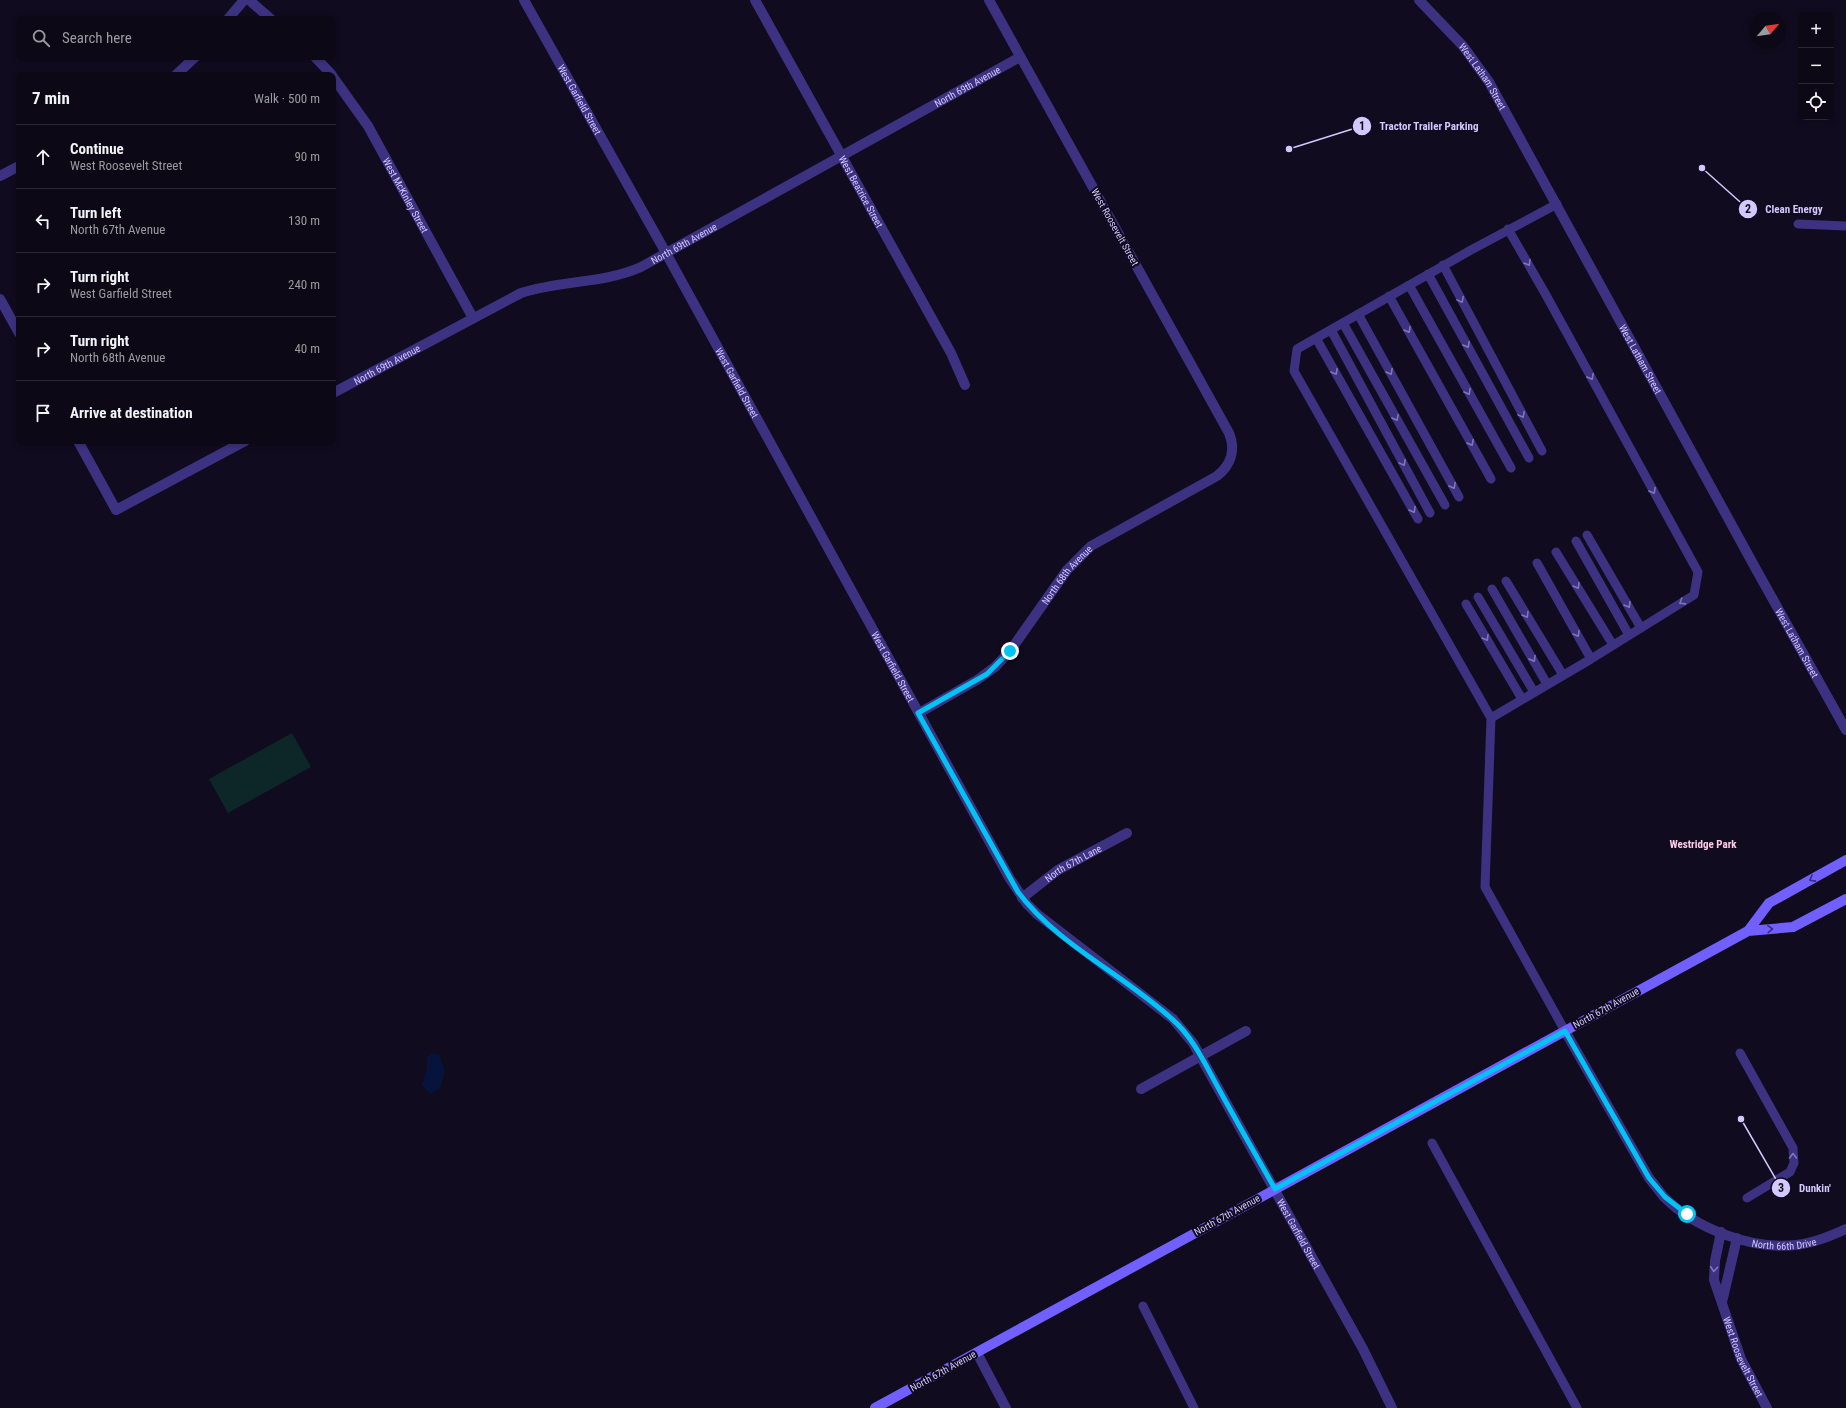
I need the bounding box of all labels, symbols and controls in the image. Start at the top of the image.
north arrow [1750,12,1786,48]
map controls [1798,12,1834,120]
button: + [1798,12,1834,48]
search box [16,16,336,60]
icon: search [30,27,52,49]
text: Search here [62,29,132,47]
street label: West Latham Street [1457,41,1509,112]
button: − [1798,48,1834,84]
street label: West Garfield Street [556,63,604,136]
street label: North 69th Avenue [932,63,1002,109]
button: locate [1798,84,1834,120]
text: 7 min [32,88,70,108]
text: Walk · 500 m [254,91,320,106]
callout: Tractor Trailer Parking [1352,114,1487,137]
text: 1 [1359,119,1365,133]
text: Tractor Trailer Parking [1379,120,1479,133]
text: Continue [70,140,124,158]
icon: ahead [32,146,54,168]
text: 90 m [294,149,320,164]
street label: West Beatrice Street [837,154,886,229]
street label: West McKinley Street [381,156,431,234]
text: West Roosevelt Street [70,158,182,173]
street label: West Roosevelt Street [1089,187,1141,267]
callout: Clean Energy [1738,197,1831,220]
text: 2 [1745,202,1751,216]
text: Clean Energy [1765,203,1823,216]
text: Turn left [70,204,121,222]
icon: left [32,210,54,232]
text: 130 m [288,213,320,228]
street label: North 69th Avenue [649,221,719,266]
text: North 67th Avenue [70,222,165,237]
one-way arrow [1523,259,1530,266]
text: Turn right [70,268,129,286]
icon: right [32,274,54,296]
text: 240 m [288,277,320,292]
text: West Garfield Street [70,286,172,301]
one-way arrow [1457,296,1464,303]
street label: West Latham Street [1617,322,1664,396]
one-way arrow [1404,326,1411,333]
text: Turn right [70,332,129,350]
icon: right [32,338,54,360]
text: 40 m [294,341,320,356]
one-way arrow [1462,341,1469,348]
street label: North 69th Avenue [352,342,422,386]
street label: West Garfield Street [714,346,761,420]
text: North 68th Avenue [70,350,165,365]
one-way arrow [1331,368,1338,375]
one-way arrow [1386,368,1393,375]
one-way arrow [1586,372,1593,380]
one-way arrow [1464,388,1471,395]
icon: arrive [32,402,54,424]
text: Arrive at destination [70,404,193,422]
one-way arrow [1518,410,1525,418]
one-way arrow [1391,414,1398,421]
one-way arrow [1467,439,1474,446]
one-way arrow [1399,458,1406,466]
one-way arrow [1449,482,1456,489]
one-way arrow [1649,486,1656,494]
one-way arrow [1408,506,1416,513]
street label: North 68th Avenue [1039,543,1094,606]
one-way arrow [1572,581,1579,588]
one-way arrow [1679,597,1686,605]
one-way arrow [1623,601,1630,608]
street label: West Latham Street [1773,606,1821,679]
one-way arrow [1521,610,1528,617]
street label: West Garfield Street [870,630,917,704]
one-way arrow [1573,630,1580,637]
one-way arrow [1481,634,1488,641]
route end [1001,642,1019,660]
one-way arrow [1528,655,1535,662]
district label: Westridge Park [1669,838,1737,851]
street label: North 67th Lane [1042,842,1103,884]
one-way arrow [1809,874,1816,881]
one-way arrow [1767,924,1773,933]
street label: North 67th Avenue [1571,985,1641,1031]
one-way arrow [1789,1153,1797,1159]
callout: Dunkin' [1771,1177,1839,1200]
text: 3 [1778,1181,1784,1195]
text: Dunkin' [1799,1182,1831,1195]
street label: North 67th Avenue [1192,1192,1262,1238]
street label: West Garfield Street [1275,1197,1323,1271]
route start [1678,1205,1696,1223]
street label: North 66th Drive [1751,1235,1818,1251]
one-way arrow [1710,1266,1719,1272]
street label: West Roosevelt Street [1721,1315,1766,1399]
street label: North 67th Avenue [908,1348,978,1394]

